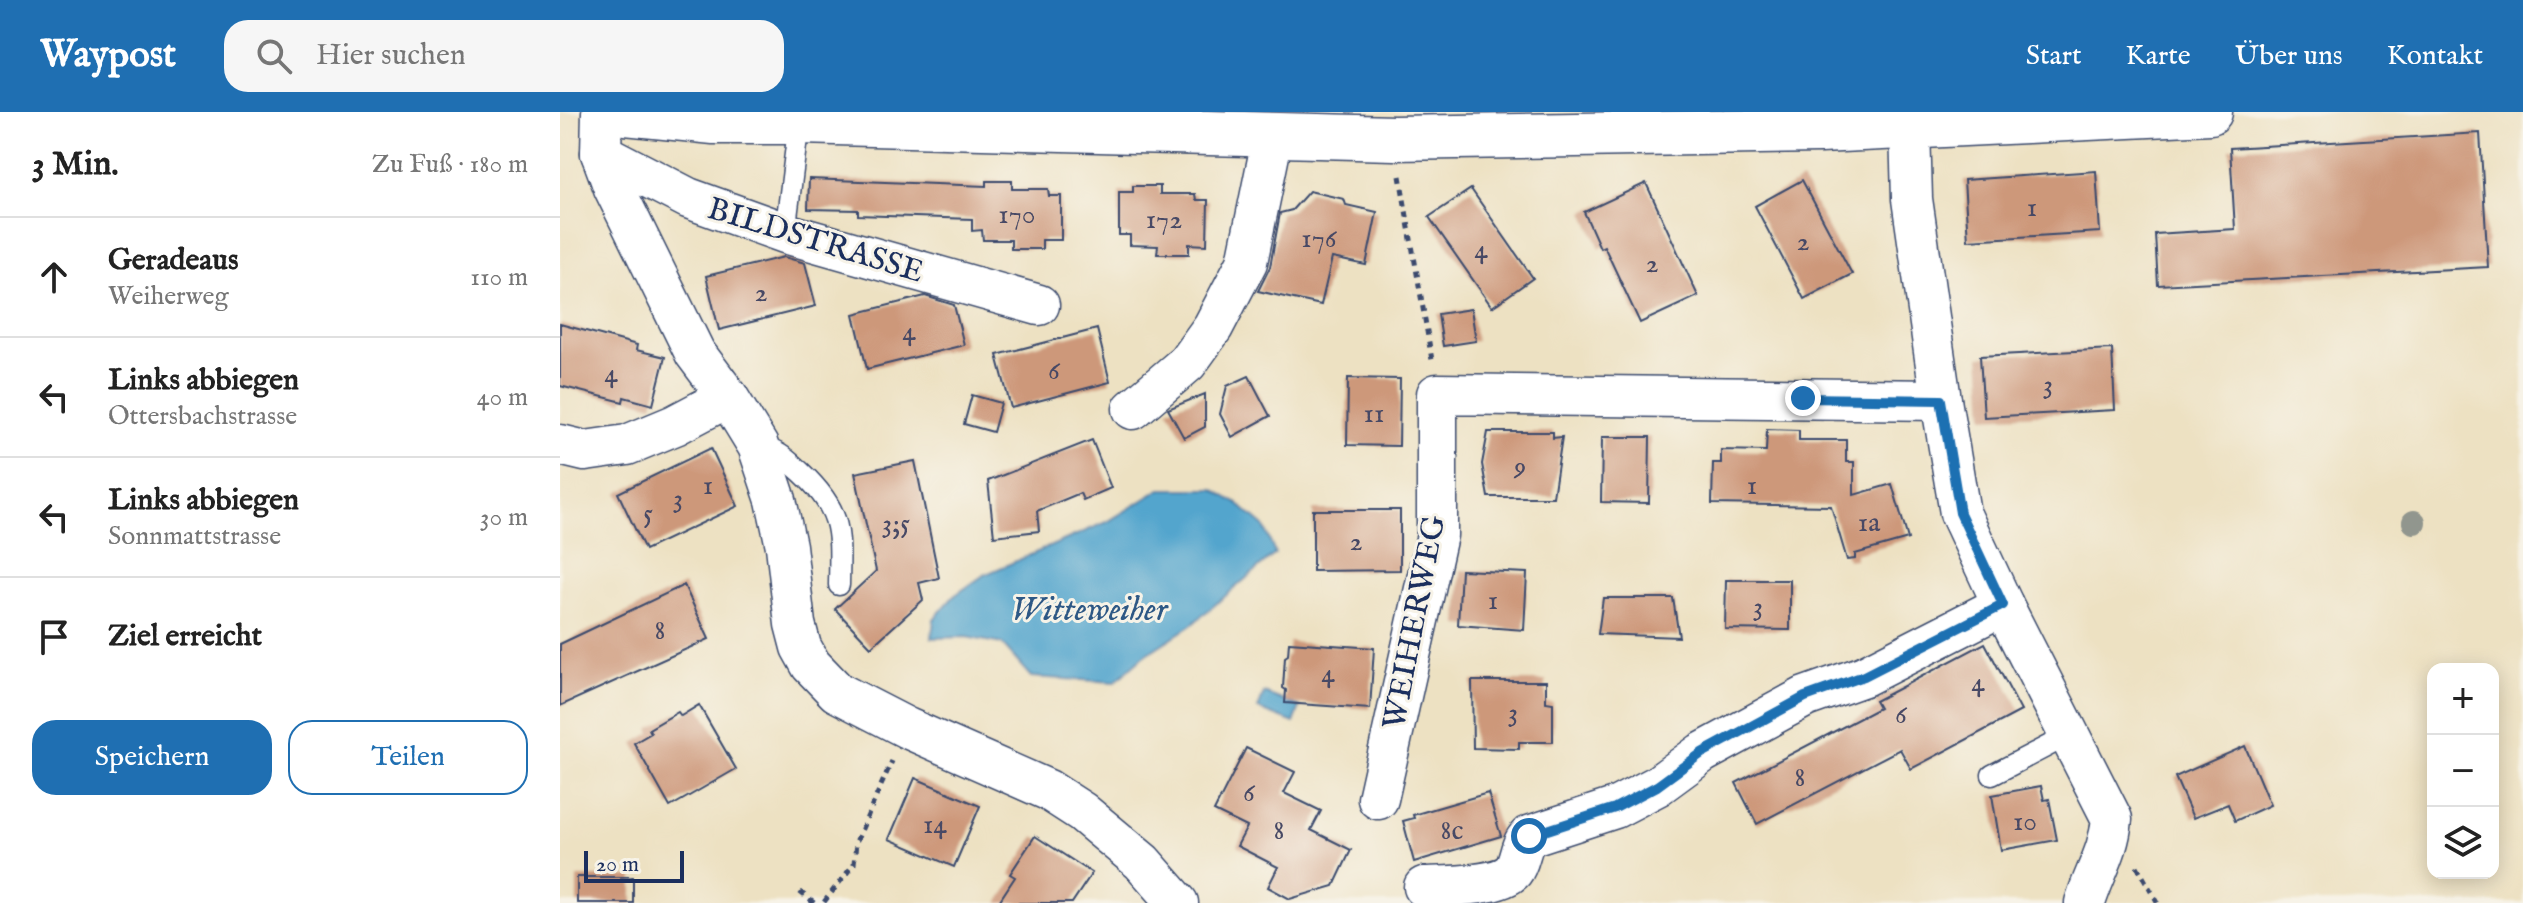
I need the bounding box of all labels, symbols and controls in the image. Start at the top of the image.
search box [224,20,784,92]
text: Waypost [40,32,176,80]
icon: search [252,34,296,78]
text: Hier suchen [316,37,466,75]
text: Start [2026,39,2082,74]
text: Karte [2126,39,2191,74]
text: Über uns [2235,39,2343,74]
text: Kontakt [2387,39,2483,74]
text: 3 Min. [32,143,119,186]
text: Zu Fuß · 180 m [372,148,528,181]
street label: BILDSTRASSE [702,189,928,294]
house number: 1 [2027,191,2037,226]
house number: 170 [998,198,1036,233]
house number: 172 [1146,203,1182,238]
house number: 176 [1301,222,1338,257]
house number: 2 [1796,225,1810,260]
house number: 4 [1474,233,1488,268]
text: Geradeaus [108,242,238,280]
house number: 2 [1645,247,1659,282]
icon: ahead [32,255,76,299]
text: 110 m [470,261,528,294]
house number: 2 [754,276,768,311]
text: Weiherweg [108,280,229,313]
house number: 4 [902,315,916,350]
house number: 6 [1048,354,1061,389]
house number: 4 [604,357,618,392]
text: Links abbiegen [108,362,299,400]
house number: 3 [2043,368,2053,403]
icon: left [32,375,76,419]
route end [1785,380,1821,416]
text: 40 m [477,381,528,414]
house number: 11 [1364,397,1384,432]
text: Ottersbachstrasse [108,400,297,433]
house number: 9 [1513,450,1526,485]
house number: 1 [703,469,713,504]
house number: 1 [1747,469,1757,504]
text: Links abbiegen [108,482,299,520]
house number: 3 [673,482,683,517]
icon: left [32,495,76,539]
house number: 5 [643,497,653,532]
text: 30 m [480,501,528,534]
house number: 1a [1858,506,1881,541]
house number: 3;5 [882,507,910,542]
street label: WEIHERWEG [1375,511,1456,733]
text: Sonnmattstrasse [108,520,281,553]
house number: 2 [1349,525,1363,560]
house number: 1 [1488,584,1498,619]
water label: Witteweiher [1011,589,1169,632]
house number: 3 [1753,590,1763,625]
house number: 8 [655,614,665,649]
icon: arrive [32,615,76,659]
text: Ziel erreicht [108,618,262,656]
house number: 4 [1321,657,1335,692]
map controls [2427,663,2499,879]
button: + [2427,663,2499,735]
house number: 4 [1971,666,1985,701]
house number: 3 [1508,696,1518,731]
house number: 6 [1895,698,1908,733]
button: Speichern [32,720,272,795]
button: Teilen [288,720,528,795]
button: − [2427,735,2499,807]
house number: 8 [1795,761,1805,796]
house number: 6 [1243,776,1256,811]
house number: 10 [2013,805,2037,840]
button: layers [2427,807,2499,879]
house number: 14 [923,808,947,843]
house number: 8 [1274,814,1284,849]
house number: 8c [1441,814,1464,849]
route start [1511,818,1547,854]
scale bar [584,847,684,883]
text: 20 m [596,851,639,879]

